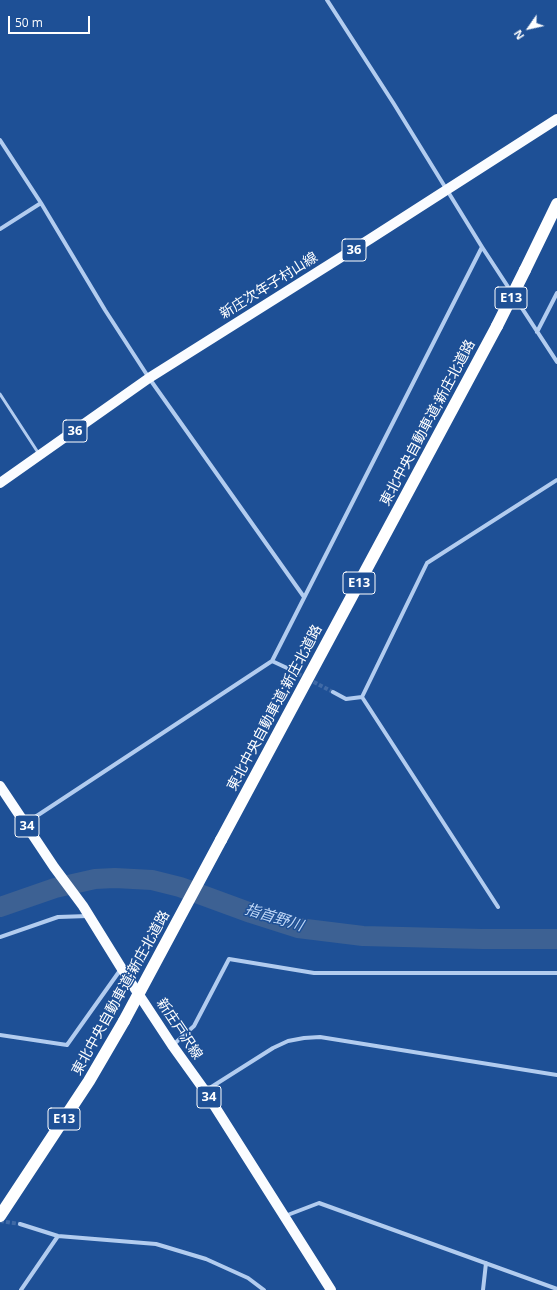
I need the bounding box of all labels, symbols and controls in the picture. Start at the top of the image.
scale bar [10,8,92,34]
north arrow [509,8,549,48]
text: 50 m [15,14,43,31]
text: N [510,27,527,43]
road number: 36 [342,239,366,261]
street label: 新庄次年子村山線 [217,249,321,323]
road number: E13 [495,287,527,309]
street label: 東北中央自動車道;新庄北道路 [377,337,479,509]
road number: 36 [63,420,87,442]
road number: E13 [343,572,375,594]
street label: 東北中央自動車道;新庄北道路 [224,622,326,794]
road number: 34 [15,815,39,837]
water label: 指首野川 [243,901,305,935]
street label: 東北中央自動車道;新庄北道路 [69,908,173,1078]
street label: 新庄戸沢線 [152,995,206,1063]
road number: 34 [197,1086,221,1108]
road number: E13 [48,1108,80,1130]

